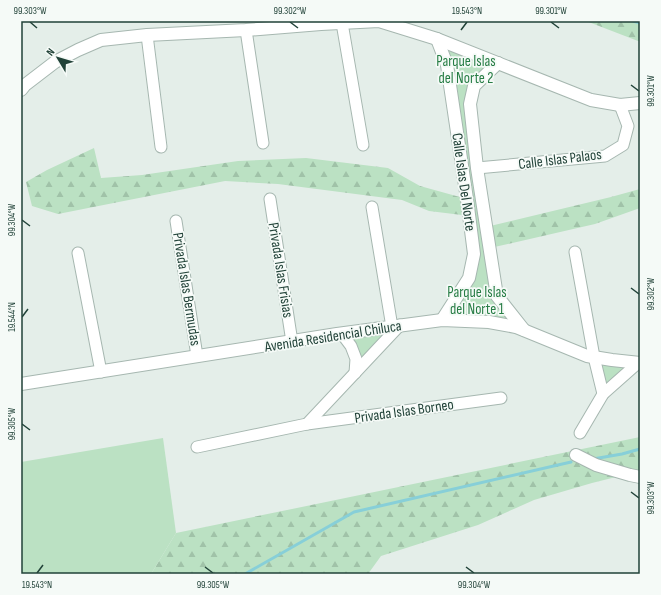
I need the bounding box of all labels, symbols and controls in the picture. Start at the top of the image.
text: 99.303°W [14,5,47,17]
text: 99.302°W [274,5,307,17]
text: 19.543°N [452,5,482,17]
text: 99.301°W [535,5,567,17]
north arrow [38,38,78,78]
text: N [44,46,58,58]
park label: Parque Islas del Norte 2 [436,52,496,88]
text: 99.301°W [645,75,657,107]
street label: Calle Islas Del Norte [447,132,480,232]
street label: Calle Islas Palaos [517,145,603,174]
text: 99.304°W [6,203,18,236]
street label: Privada Islas Frisias [264,221,297,319]
street label: Privada Islas Bermudas [168,231,205,347]
text: 99.302°W [645,277,657,310]
park label: Parque Islas del Norte 1 [447,283,507,319]
text: 19.544°N [6,302,18,332]
street label: Avenida Residencial Chiluca [262,316,403,357]
street label: Privada Islas Borneo [353,395,455,428]
text: 99.305°W [6,407,18,440]
text: 99.303°W [645,481,657,514]
text: 19.543°N [22,579,52,591]
text: 99.305°W [197,579,230,591]
text: 99.304°W [458,579,491,591]

